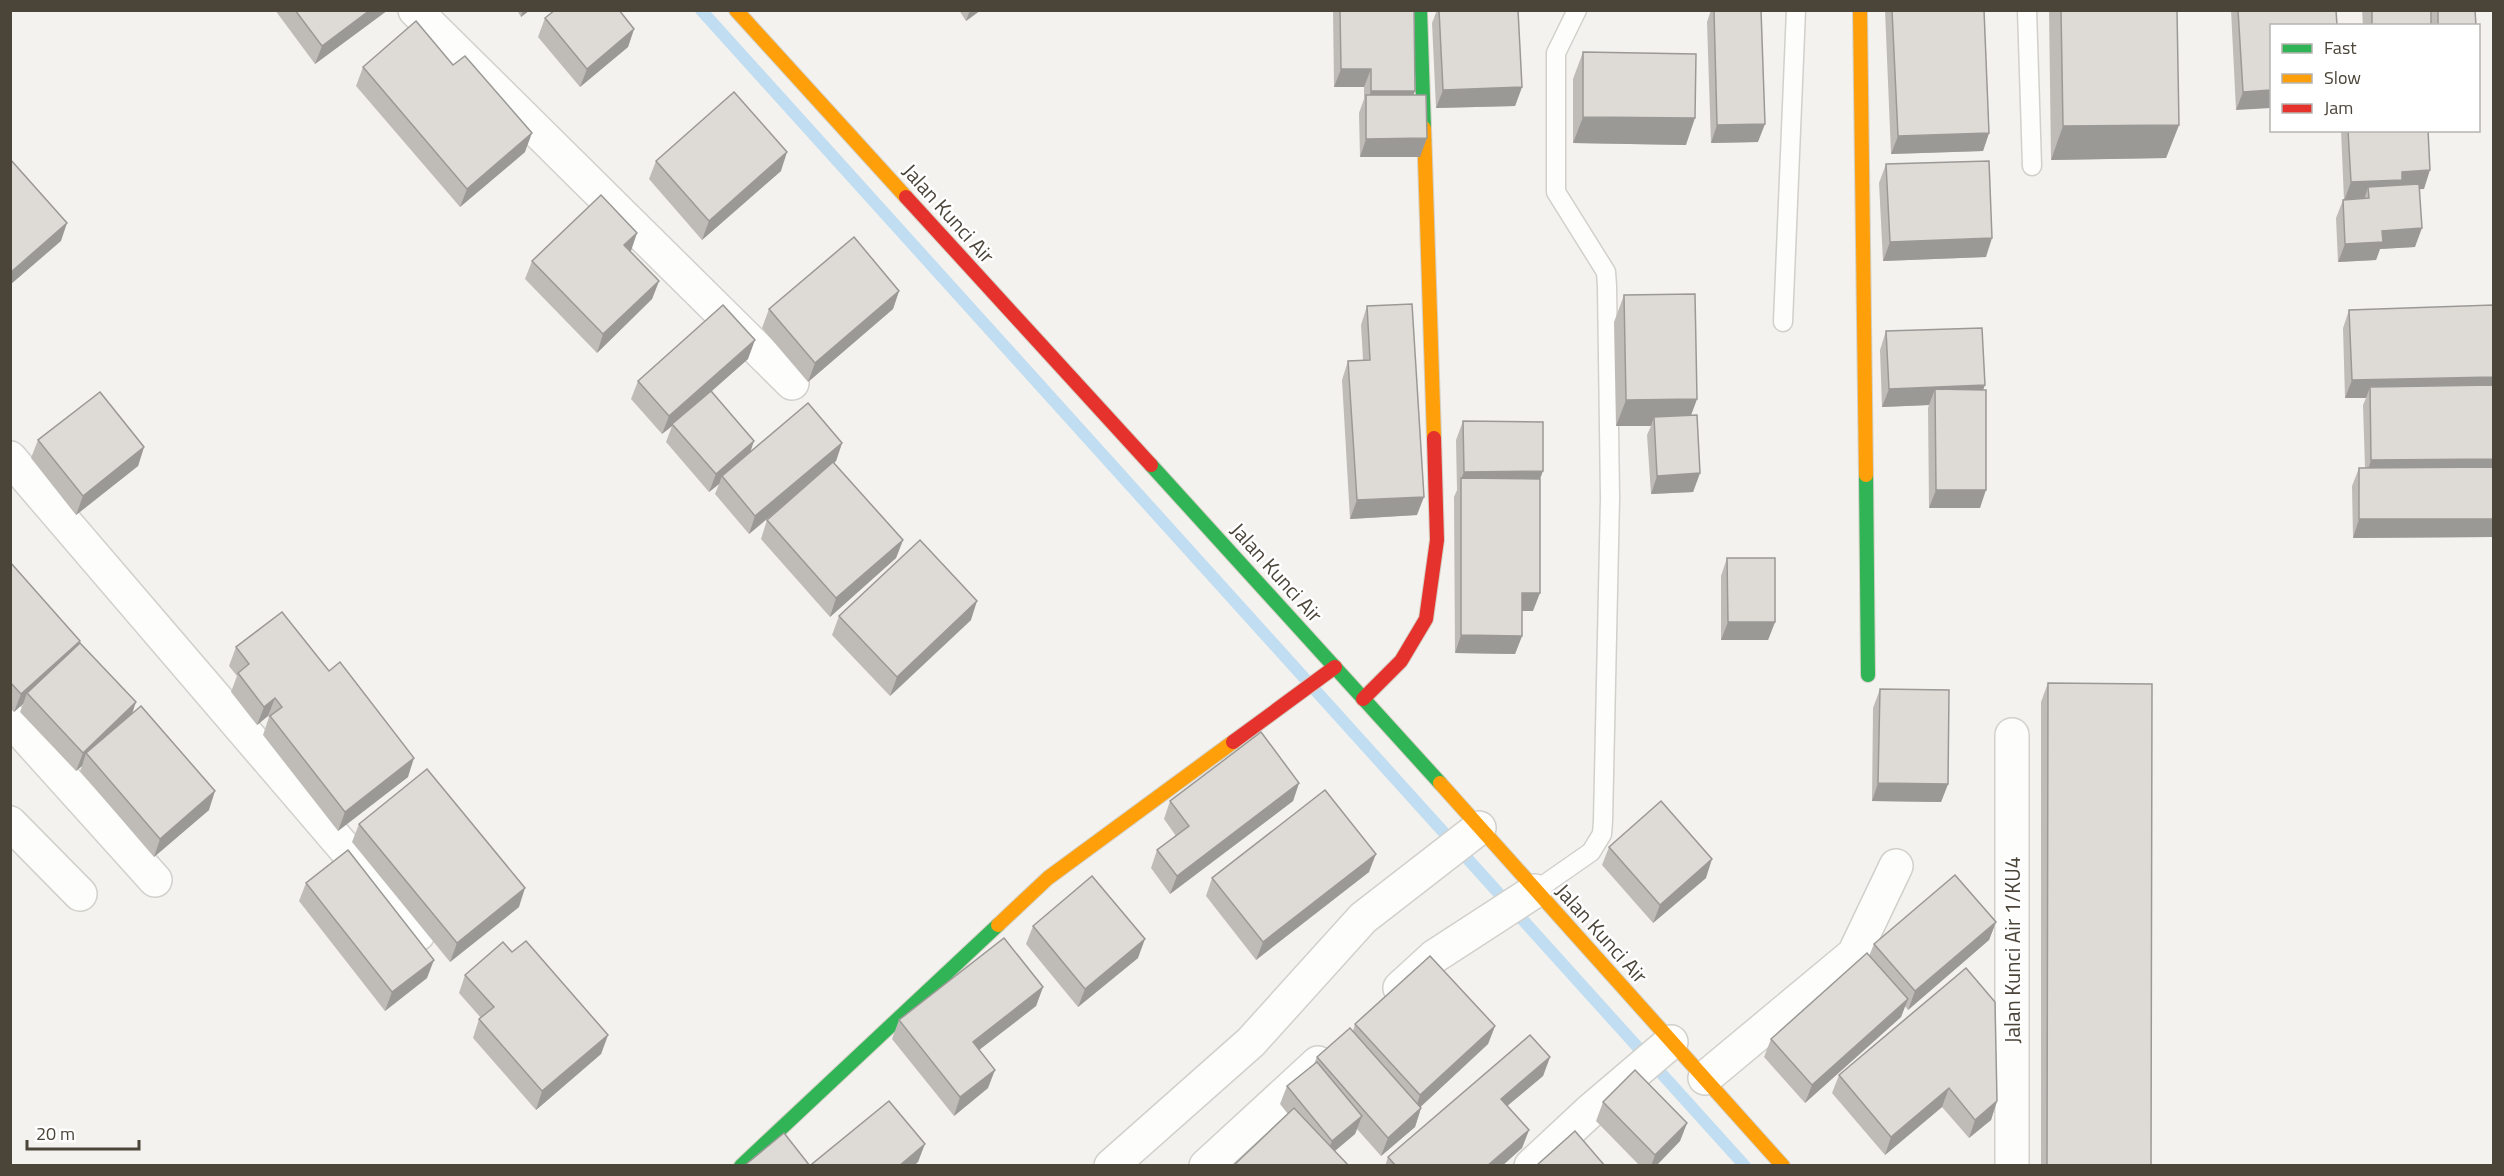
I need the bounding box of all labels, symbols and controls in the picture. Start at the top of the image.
legend [2270,24,2480,132]
text: Fast [2324,34,2357,61]
text: Slow [2324,64,2361,91]
text: Jam [2324,94,2353,121]
street label: Jalan Kunci Air [895,156,1003,270]
street label: Jalan Kunci Air [1223,515,1331,629]
street label: Jalan Kunci Air 1/KU4 [1996,857,2028,1043]
street label: Jalan Kunci Air [1548,876,1656,990]
scale bar [27,1113,140,1151]
text: 20 m [36,1120,75,1147]

